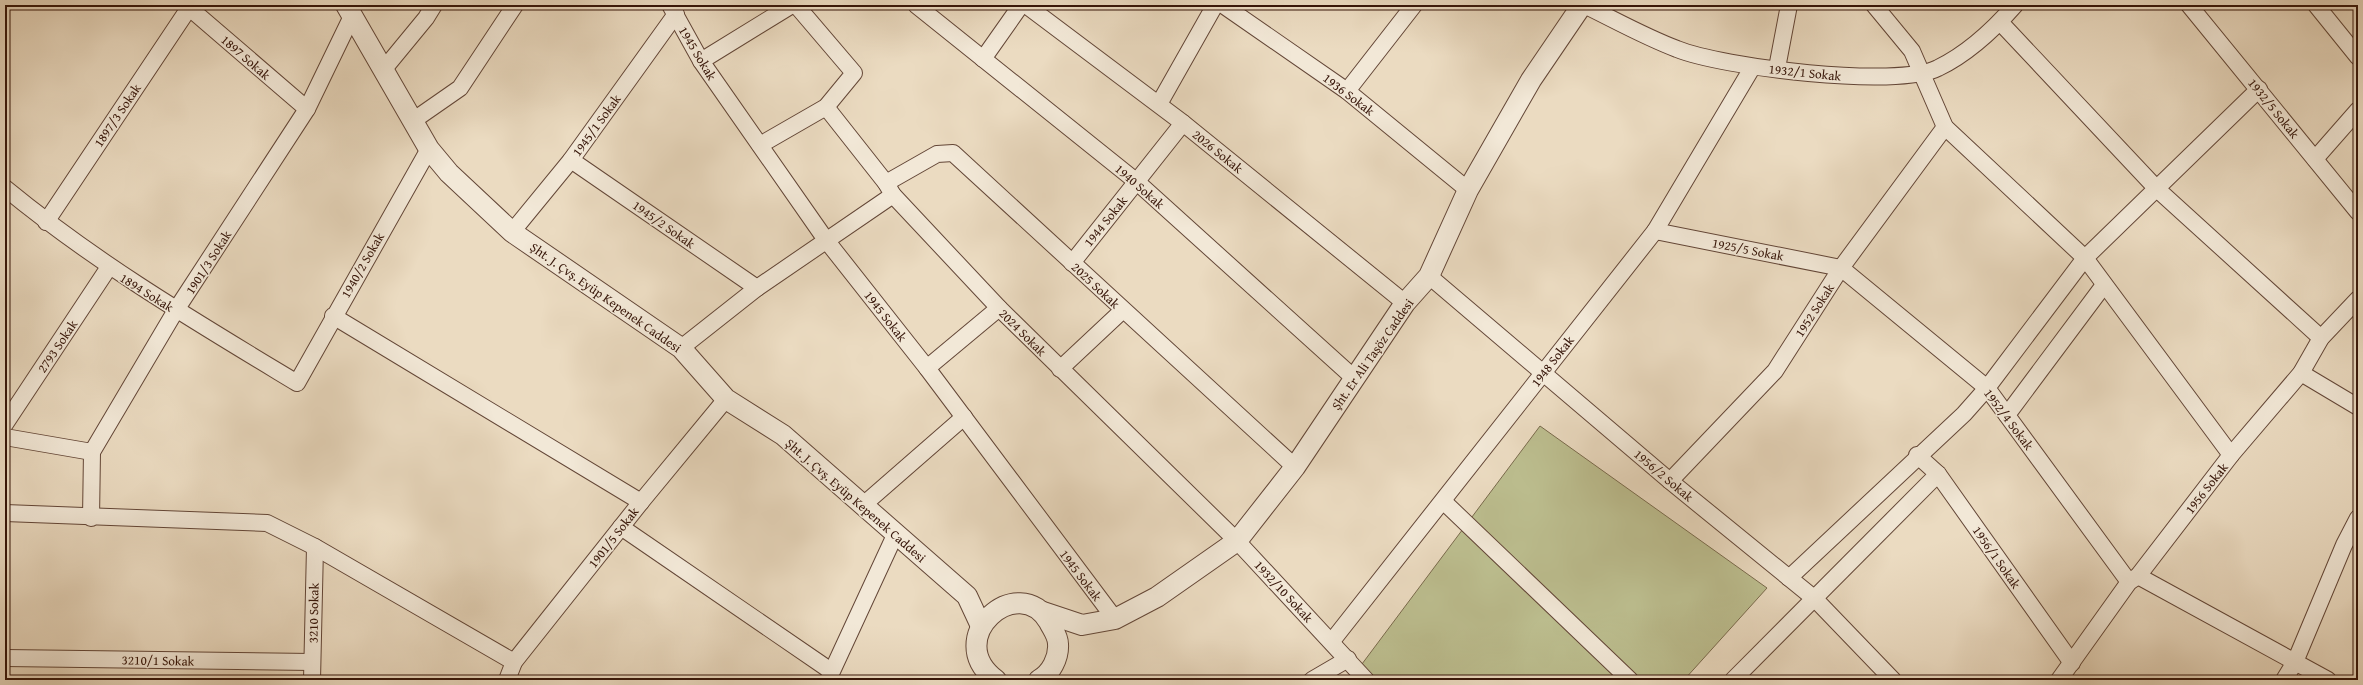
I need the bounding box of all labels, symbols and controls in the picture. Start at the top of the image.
street label: 1945 Sokak [674,23,721,84]
street label: 1897 Sokak [217,30,275,85]
street label: 1932/1 Sokak [1768,59,1842,86]
street label: 1936 Sokak [1319,69,1379,120]
street label: 1932/5 Sokak [2243,74,2304,143]
street label: 1897/3 Sokak [89,80,146,151]
street label: 1945/1 Sokak [567,90,626,160]
street label: 2026 Sokak [1188,125,1247,178]
street label: 1940 Sokak [1111,159,1169,214]
street label: 1944 Sokak [1079,192,1132,251]
street label: 1945/2 Sokak [629,196,699,253]
street label: 1901/3 Sokak [181,226,236,298]
street label: 1940/2 Sokak [336,229,389,301]
street label: 1925/5 Sokak [1710,233,1786,266]
street label: Şht. J. Çvş. Eyüp Kepenek Caddesi [526,238,685,357]
street label: 2025 Sokak [1067,258,1124,313]
street label: 1894 Sokak [116,268,178,317]
street label: 1952 Sokak [1790,280,1839,341]
street label: 1945 Sokak [860,287,912,346]
street label: Şht. Er Ali Taşöz Caddesi [1327,294,1418,414]
street label: 2024 Sokak [995,304,1051,361]
street label: 2793 Sokak [33,316,82,377]
street label: 1948 Sokak [1526,331,1579,391]
street label: 1952/4 Sokak [1979,385,2038,454]
street label: Şht. J. Çvş. Eyüp Kepenek Caddesi [781,434,930,567]
street label: 1956/2 Sokak [1630,445,1698,506]
street label: 1956 Sokak [2180,458,2233,518]
street label: 1901/5 Sokak [584,503,643,572]
street label: 1956/1 Sokak [1968,522,2025,593]
street label: 1945 Sokak [1055,546,1107,605]
street label: 1932/10 Sokak [1250,556,1318,627]
street label: 3210 Sokak [303,582,324,643]
street label: 3210/1 Sokak [122,650,195,671]

